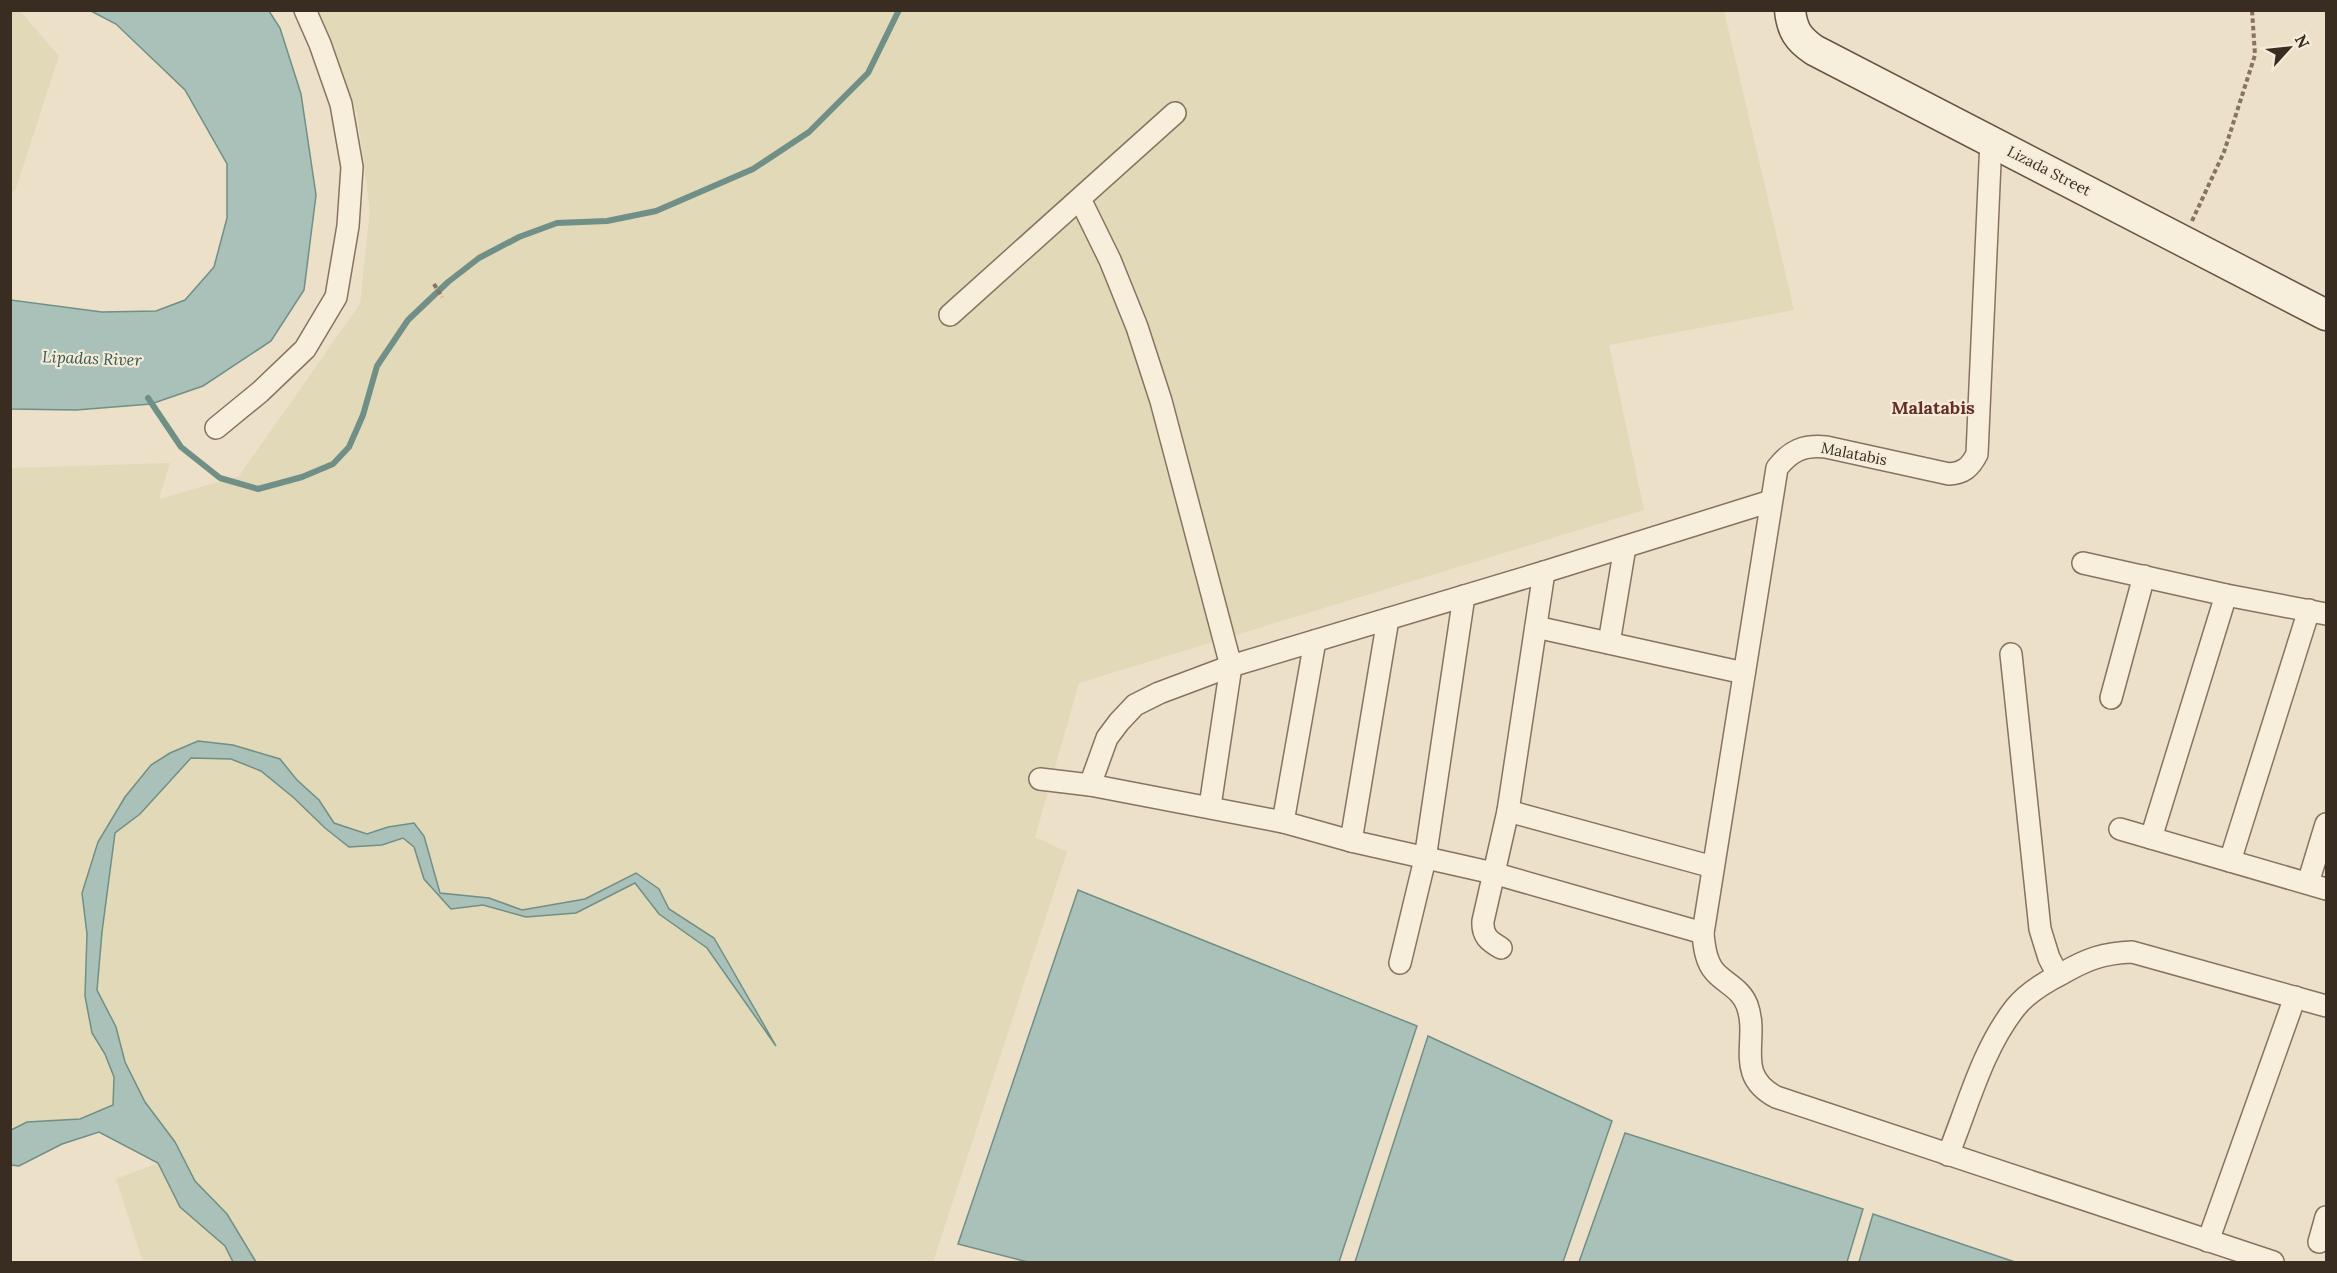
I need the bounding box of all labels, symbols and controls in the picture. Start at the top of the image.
north arrow [2259,18,2319,78]
text: N [2291,31,2314,51]
street label: Lizada Street [2004,141,2094,200]
water label: Lipadas River [42,346,143,370]
district label: Malatabis [1891,396,1975,419]
street label: Malatabis [1820,438,1889,469]

